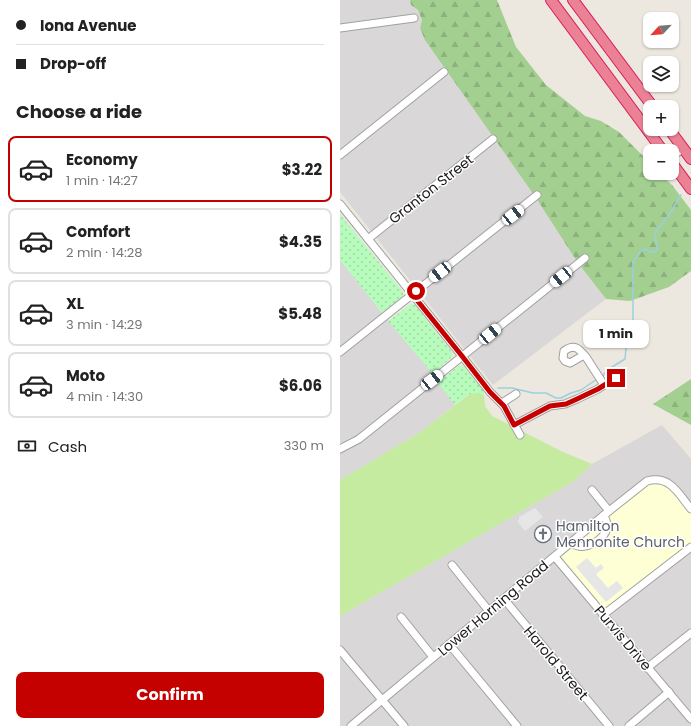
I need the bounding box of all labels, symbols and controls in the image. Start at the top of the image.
north arrow [643,12,679,48]
map controls [643,12,679,180]
text: Iona Avenue [40,15,137,36]
text: Drop-off [40,53,106,74]
button: layers [643,56,679,92]
text: Choose a ride [16,99,142,124]
button: + [643,100,679,136]
button: − [643,144,679,180]
text: Economy [66,149,138,170]
street label: Granton Street [385,150,477,228]
icon: car [18,151,54,187]
text: $3.22 [282,159,322,180]
text: 1 min · 14:27 [66,171,138,190]
car [500,203,526,227]
text: Comfort [66,221,130,242]
icon: car [18,223,54,259]
text: $4.35 [279,231,322,252]
text: 2 min · 14:28 [66,243,142,262]
car [427,260,453,284]
car [548,265,574,289]
route start [407,282,425,300]
text: XL [66,293,84,314]
icon: car [18,295,54,331]
text: $5.48 [278,303,322,324]
text: 3 min · 14:29 [66,315,143,334]
callout: 1 min [583,320,649,348]
car [477,322,503,346]
text: 1 min [599,324,633,343]
text: Moto [66,365,105,386]
icon: car [18,367,54,403]
car [419,368,445,392]
route end [607,369,625,387]
text: $6.06 [279,375,322,396]
text: 4 min · 14:30 [66,387,143,406]
icon: cash [16,435,38,457]
text: Cash [48,436,87,457]
text: 330 m [284,436,324,455]
place label: Hamilton Mennonite Church [556,516,685,552]
church icon: Hamilton Mennonite Church [533,524,553,544]
street label: Lower Horning Road [433,556,553,660]
street label: Purvis Drive [590,601,656,675]
street label: Harold Street [519,622,593,704]
button: Confirm [16,672,324,718]

